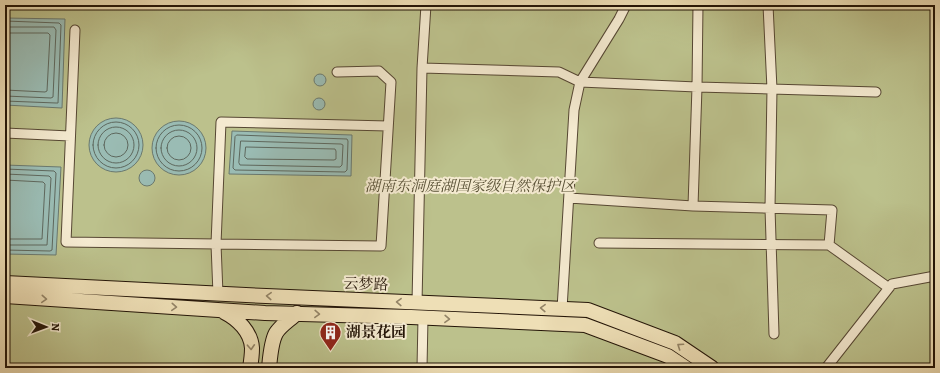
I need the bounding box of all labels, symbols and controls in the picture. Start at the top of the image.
park label: 湖南东洞庭湖国家级自然保护区 [365,176,577,196]
street label: 云梦路 [343,273,389,295]
one-way arrow [266,292,272,301]
one-way arrow [41,294,47,303]
one-way arrow [396,298,402,306]
one-way arrow [171,303,177,312]
one-way arrow [540,304,546,313]
north arrow [26,307,66,347]
one-way arrow [314,310,320,318]
one-way arrow [444,315,450,323]
building icon: 湖景花园 [318,319,344,352]
place label: 湖景花园 [346,322,406,342]
text: N [48,323,63,331]
one-way arrow [677,343,684,351]
one-way arrow [247,344,256,350]

